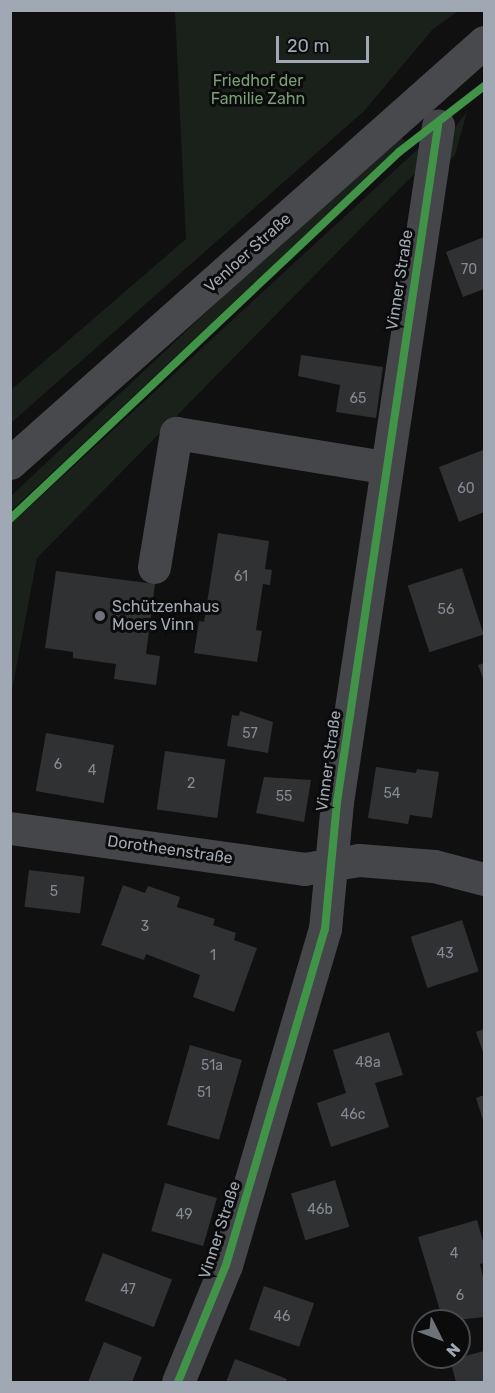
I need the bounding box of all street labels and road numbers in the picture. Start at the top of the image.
street label: Venloer Straße [201,209,295,297]
street label: Vinner Straße [383,228,417,332]
street label: Vinner Straße [312,709,346,813]
street label: Dorotheenstraße [106,832,234,868]
street label: Vinner Straße [195,1179,245,1281]

